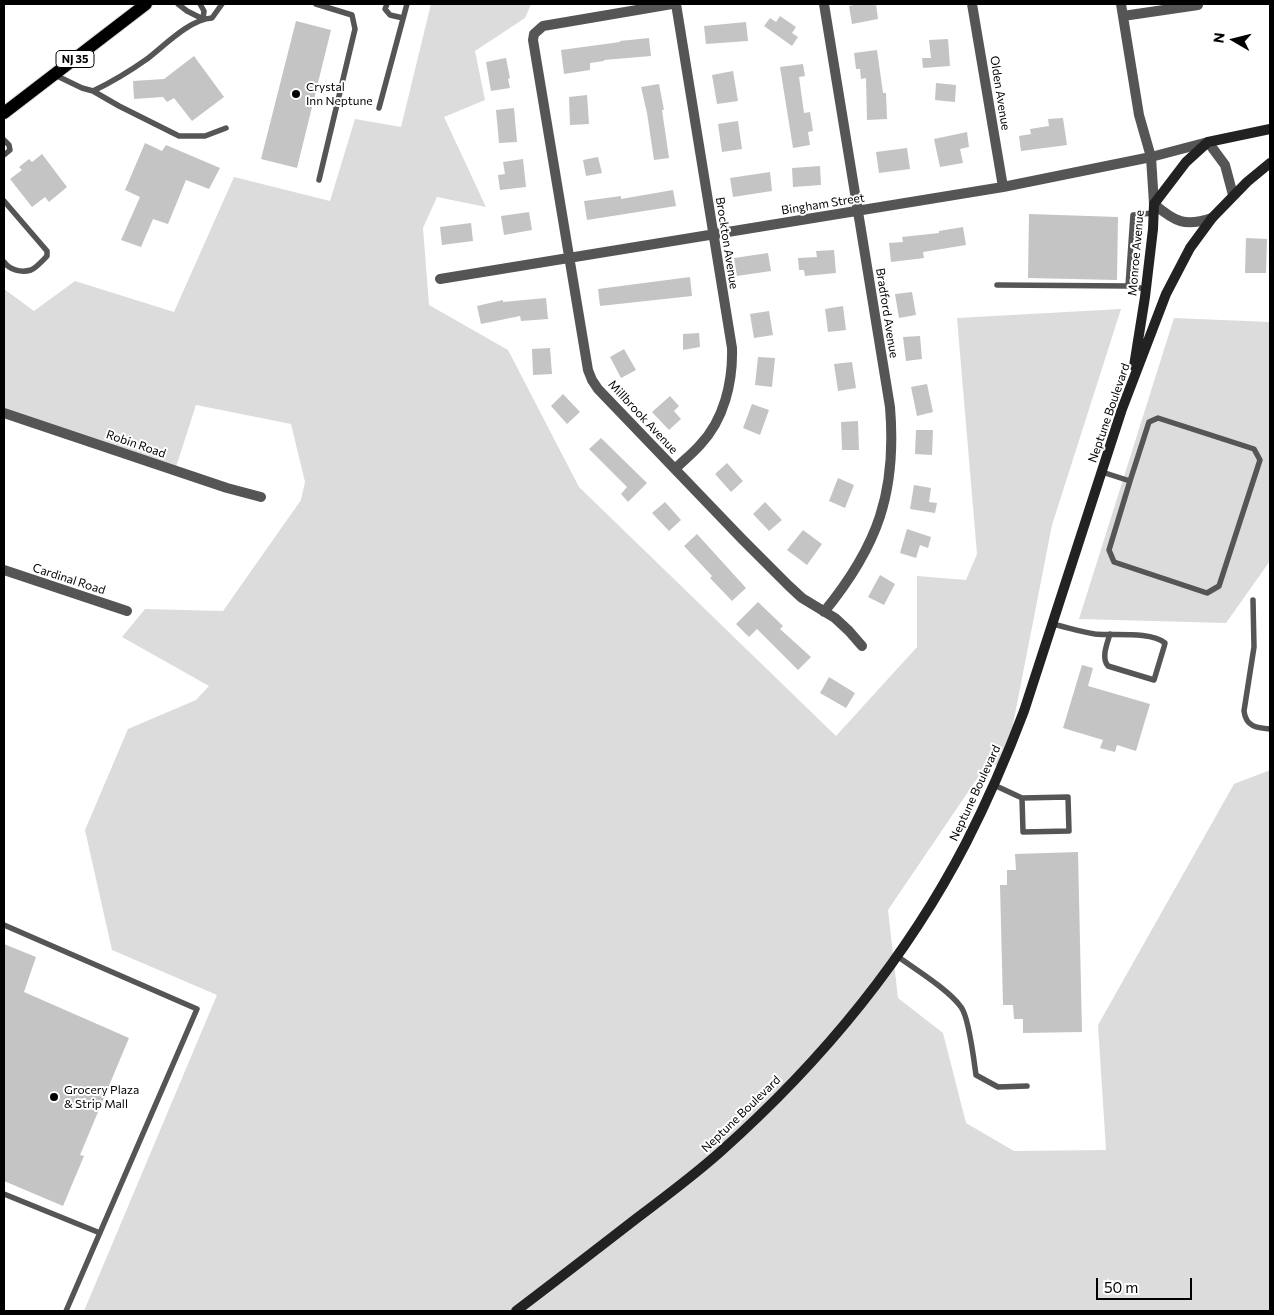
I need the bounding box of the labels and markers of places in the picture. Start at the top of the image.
place label: Crystal Inn Neptune [306,80,373,108]
marker: Crystal Inn Neptune [290,88,302,100]
place label: Grocery Plaza & Strip Mall [64,1083,139,1111]
marker: Grocery Plaza & Strip Mall [48,1091,60,1103]

